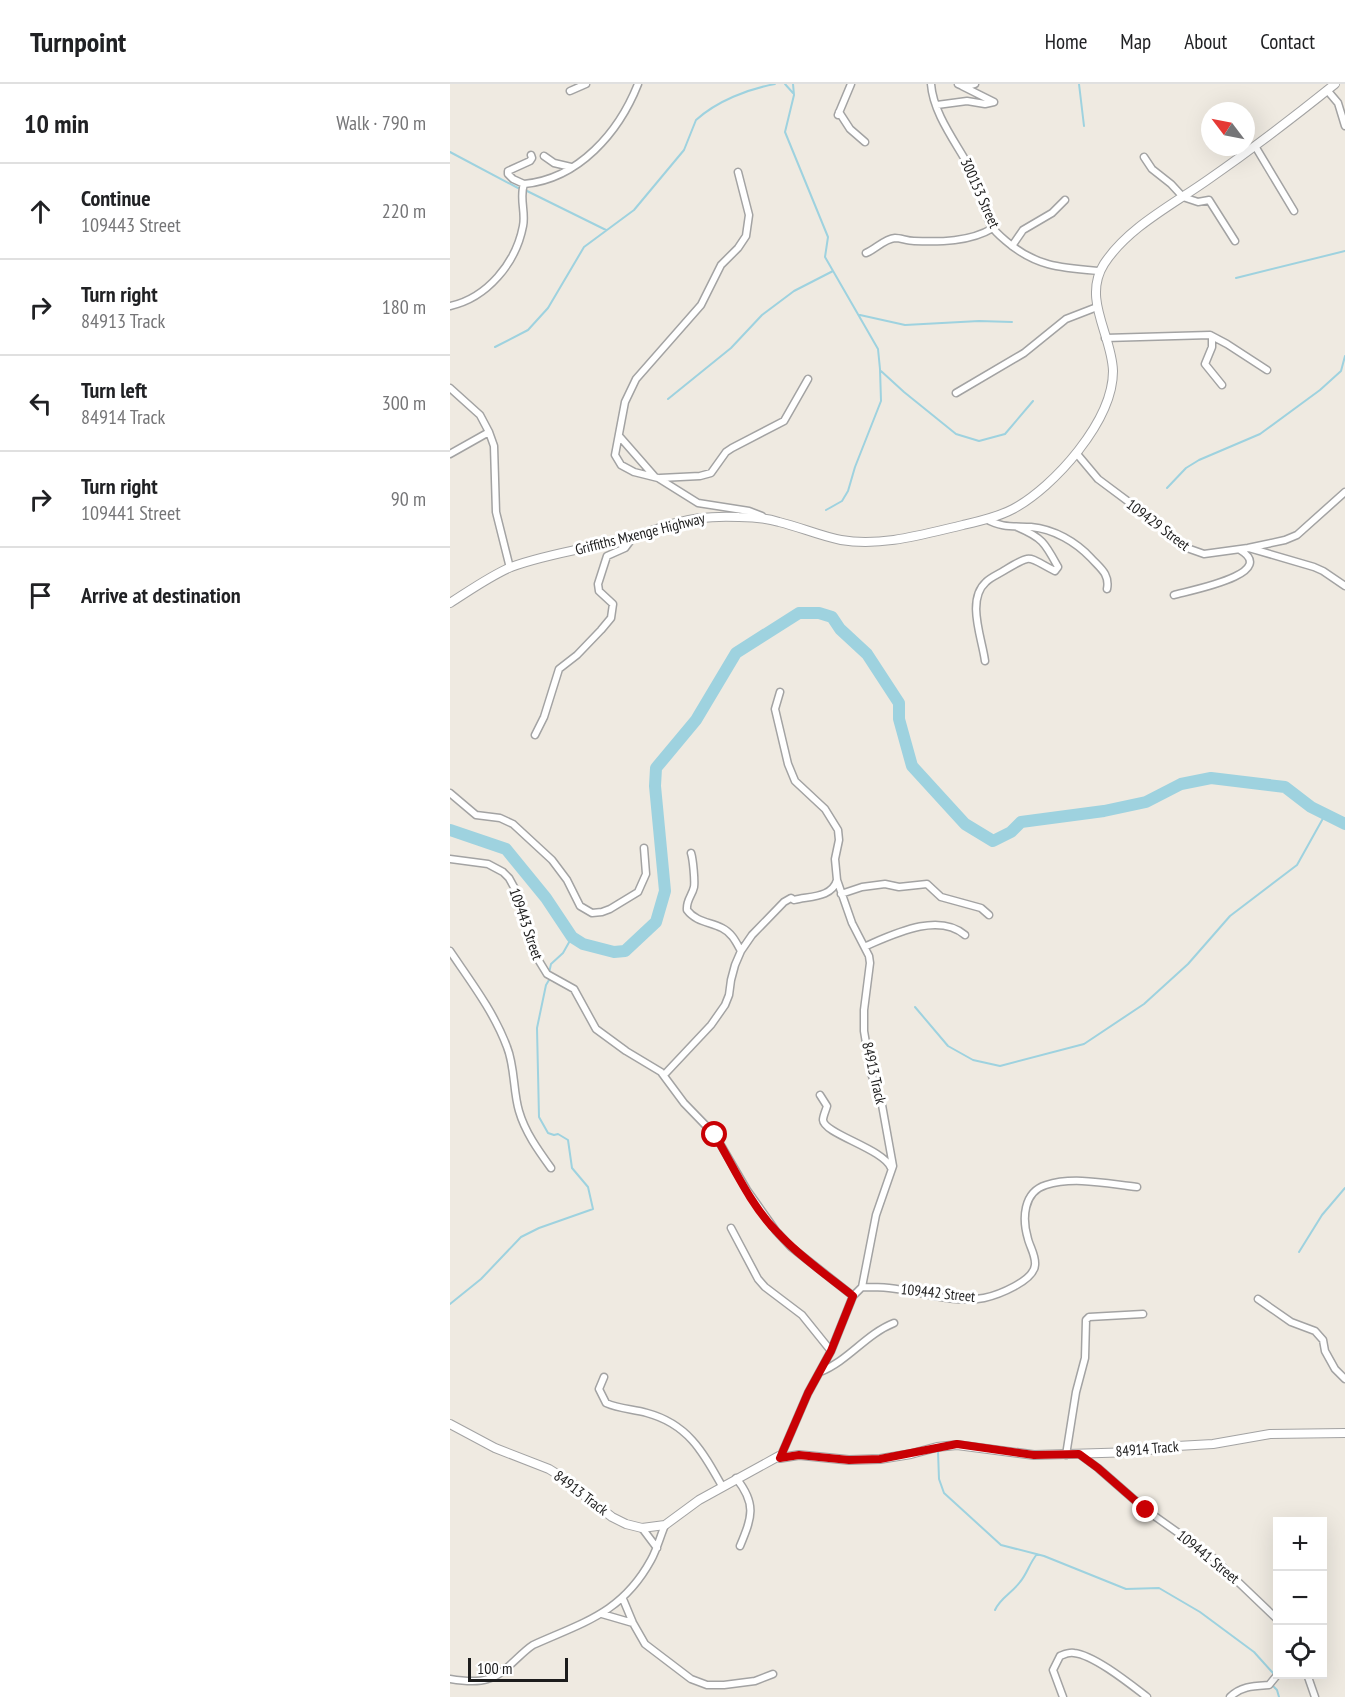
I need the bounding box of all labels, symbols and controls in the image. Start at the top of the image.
text: Turnpoint [30,23,126,60]
text: Home [1045,28,1087,55]
text: Map [1120,28,1151,55]
text: About [1184,28,1227,55]
text: Contact [1260,28,1315,55]
north arrow [1201,102,1255,156]
text: 10 min [24,107,89,140]
text: Walk · 790 m [336,110,426,136]
street label: 300153 Street [957,155,1004,231]
text: Continue [81,184,151,212]
icon: ahead [24,195,57,228]
text: 220 m [382,198,426,224]
text: 109443 Street [81,212,181,238]
text: Turn right [81,280,158,308]
icon: right [24,291,57,324]
text: 180 m [382,294,426,320]
text: 84913 Track [81,308,165,334]
text: Turn left [81,376,147,404]
icon: left [24,387,57,420]
text: 300 m [382,390,426,416]
text: 84914 Track [81,404,165,430]
text: Turn right [81,472,158,500]
icon: right [24,483,57,516]
text: 90 m [391,486,426,512]
street label: 109429 Street [1123,495,1194,555]
text: 109441 Street [81,500,181,526]
street label: Griffiths Mxenge Highway [573,508,707,559]
icon: arrive [24,579,57,612]
text: Arrive at destination [81,581,241,609]
street label: 109443 Street [505,885,548,962]
street label: 84913 Track [858,1040,891,1106]
route start [701,1121,727,1147]
street label: 109442 Street [900,1279,976,1306]
street label: 84914 Track [1115,1436,1179,1461]
street label: 84913 Track [550,1466,612,1519]
route end [1132,1496,1158,1522]
map controls [1273,1517,1327,1679]
button: + [1273,1517,1327,1571]
street label: 109441 Street [1173,1526,1243,1588]
button: − [1273,1571,1327,1625]
button: locate [1273,1625,1327,1679]
scale bar [468,1655,568,1682]
text: 100 m [477,1658,512,1678]

